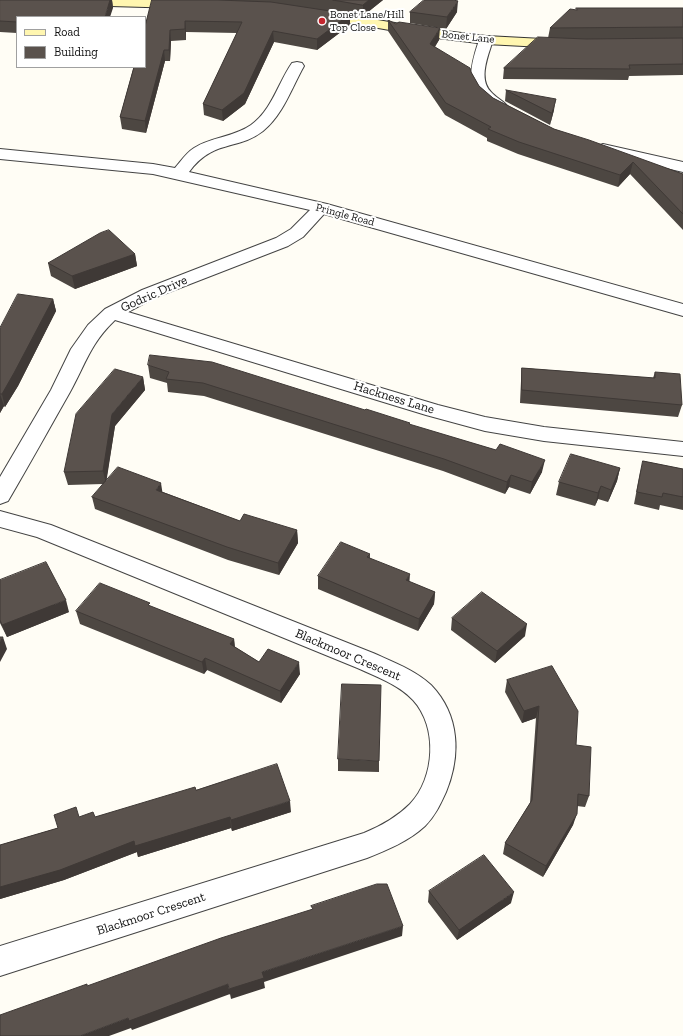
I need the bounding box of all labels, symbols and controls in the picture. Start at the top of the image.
place label: Bonet Lane/Hill Top Close [330,8,404,34]
legend [16,16,146,68]
marker: Bonet Lane/Hill Top Close [317,16,327,26]
text: Road [54,25,80,39]
street label: Bonet Lane [441,28,495,46]
text: Building [54,45,98,59]
street label: Pringle Road [314,201,376,229]
street label: Godric Drive [118,272,190,316]
street label: Hackness Lane [352,378,436,418]
street label: Blackmoor Crescent [293,626,403,684]
street label: Blackmoor Crescent [95,889,207,939]

